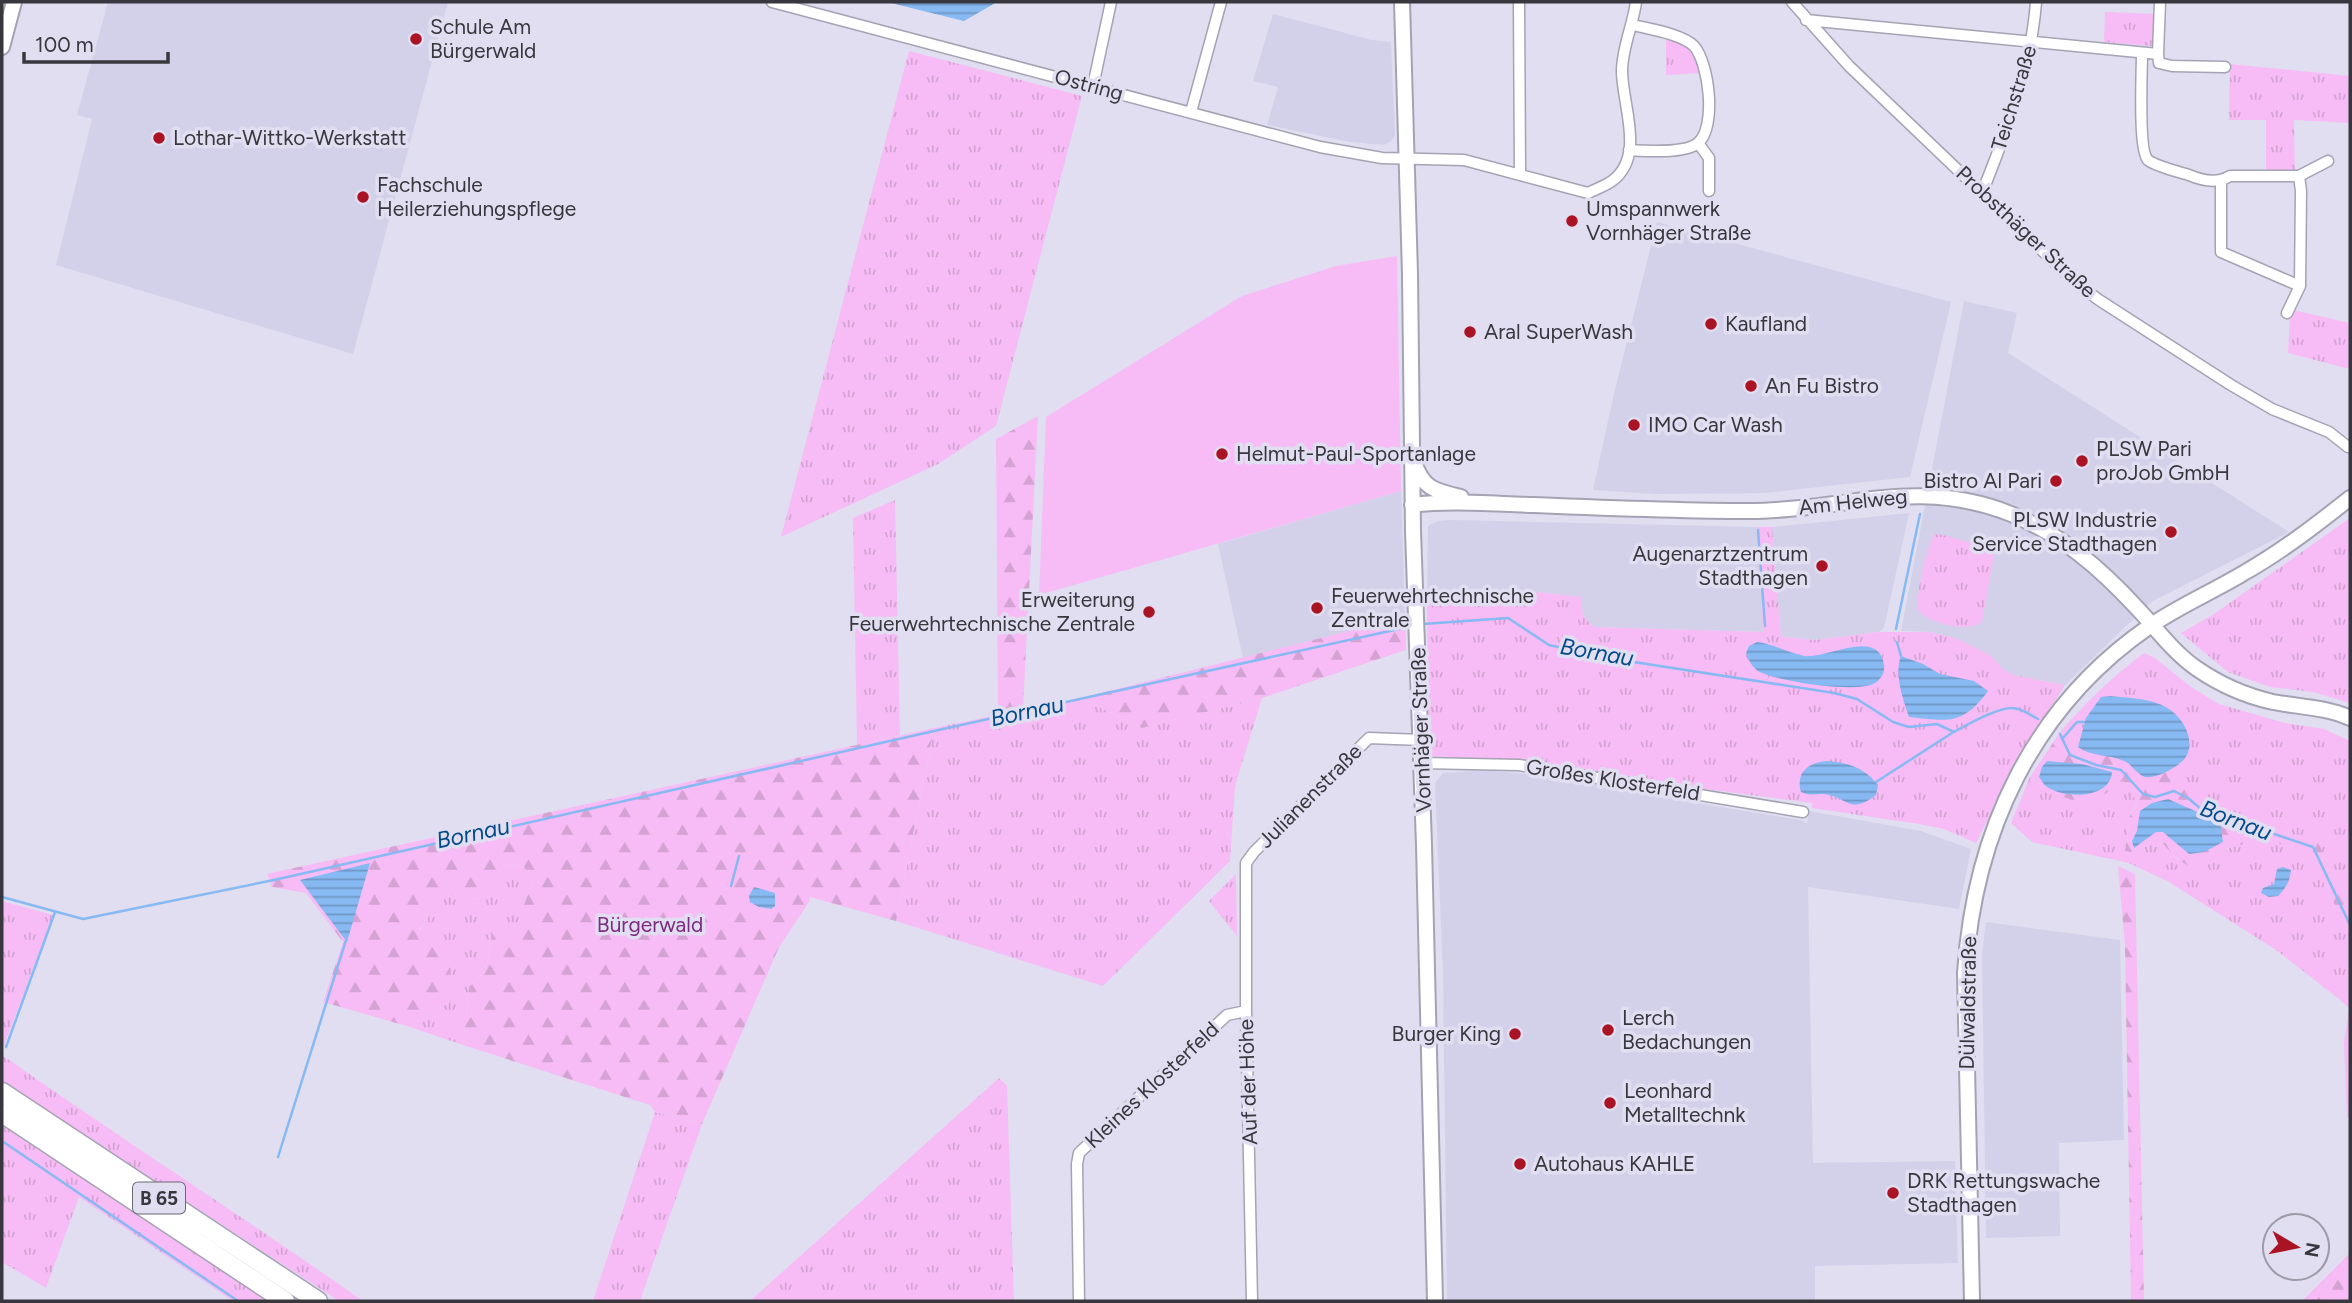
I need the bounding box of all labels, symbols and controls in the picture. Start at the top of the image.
place label: Schule Am Bürgerwald [430,14,536,63]
scale bar [24,21,168,65]
marker: Schule Am Bürgerwald [408,31,424,47]
text: 100 m [35,32,94,57]
street label: Teichstraße [1986,42,2041,153]
street label: Ostring [1052,63,1126,106]
place label: Lothar-Wittko-Werkstatt [173,125,406,150]
marker: Lothar-Wittko-Werkstatt [151,130,167,146]
street label: Probsthäger Straße [1951,160,2101,303]
place label: Fachschule Heilerziehungspflege [377,172,576,221]
marker: Fachschule Heilerziehungspflege [355,189,371,205]
place label: Umspannwerk Vornhäger Straße [1586,196,1751,245]
marker: Umspannwerk Vornhäger Straße [1564,213,1580,229]
place label: Kaufland [1725,311,1807,336]
marker: Kaufland [1703,316,1719,332]
place label: Aral SuperWash [1484,319,1633,344]
marker: Aral SuperWash [1462,324,1478,340]
place label: An Fu Bistro [1765,373,1879,398]
marker: An Fu Bistro [1743,378,1759,394]
place label: IMO Car Wash [1648,412,1783,437]
marker: IMO Car Wash [1626,417,1642,433]
place label: PLSW Pari proJob GmbH [2096,436,2230,485]
place label: Helmut-Paul-Sportanlage [1236,441,1476,466]
marker: Helmut-Paul-Sportanlage [1214,446,1230,462]
marker: PLSW Pari proJob GmbH [2074,453,2090,469]
place label: Bistro Al Pari [1923,468,2042,493]
marker: Bistro Al Pari [2048,473,2064,489]
street label: Am Helweg [1797,483,1909,520]
place label: PLSW Industrie Service Stadthagen [1972,507,2157,556]
marker: PLSW Industrie Service Stadthagen [2163,524,2179,540]
place label: Augenarztzentrum Stadthagen [1632,541,1808,590]
marker: Augenarztzentrum Stadthagen [1814,558,1830,574]
place label: Feuerwehrtechnische Zentrale [1331,583,1534,632]
place label: Erweiterung Feuerwehrtechnische Zentrale [848,587,1135,636]
marker: Feuerwehrtechnische Zentrale [1309,600,1325,616]
marker: Erweiterung Feuerwehrtechnische Zentrale [1141,604,1157,620]
water label: Bornau [1558,632,1636,672]
street label: Vornhäger Straße [1405,647,1436,813]
water label: Bornau [988,690,1066,732]
street label: Julianenstraße [1253,739,1367,853]
street label: Großes Klosterfeld [1524,753,1702,806]
water label: Bornau [2196,794,2276,846]
water label: Bornau [434,812,512,854]
park label: Bürgerwald [597,912,703,937]
street label: Dülwaldstraße [1954,936,1981,1070]
place label: Lerch Bedachungen [1622,1005,1751,1054]
street label: Kleines Klosterfeld [1080,1016,1224,1153]
street label: Auf der Höhe [1233,1019,1262,1145]
place label: Burger King [1392,1021,1501,1046]
marker: Lerch Bedachungen [1600,1022,1616,1038]
marker: Burger King [1507,1026,1523,1042]
place label: Leonhard Metalltechnk [1624,1078,1746,1127]
marker: Leonhard Metalltechnk [1602,1095,1618,1111]
place label: Autohaus KAHLE [1534,1151,1695,1176]
marker: Autohaus KAHLE [1512,1156,1528,1172]
place label: DRK Rettungswache Stadthagen [1907,1168,2100,1217]
road number: B 65 [133,1182,185,1214]
marker: DRK Rettungswache Stadthagen [1885,1185,1901,1201]
north arrow [2261,1212,2331,1282]
text: N [2300,1241,2325,1259]

